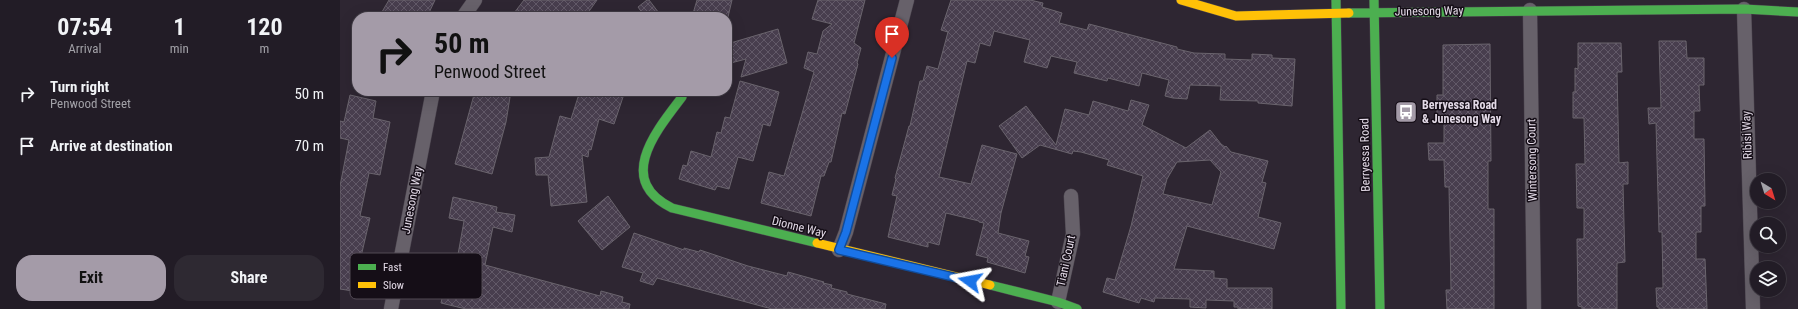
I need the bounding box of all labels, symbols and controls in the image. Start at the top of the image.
street label: Junesong Way [1395,3,1463,19]
text: 07:54 [57,13,112,41]
text: 1 [173,13,185,41]
text: 120 [246,13,283,41]
pin [875,17,909,58]
icon: arrive [881,23,903,45]
text: 50 m [434,27,490,60]
icon: right [368,28,420,80]
text: Arrival [68,41,101,56]
text: min [170,41,189,56]
text: m [260,41,269,56]
text: Penwood Street [434,61,546,82]
text: Turn right [50,78,109,96]
icon: right [16,83,38,105]
text: 50 m [294,85,324,103]
text: Penwood Street [50,96,131,111]
place label: Berryessa Road & Junesong Way [1422,98,1502,126]
bus stop icon: Berryessa Road & Junesong Way [1393,99,1419,125]
street label: Ribisi Way [1739,111,1755,159]
street label: Berryessa Road [1357,118,1373,192]
street label: Wintersong Court [1524,118,1540,201]
icon: arrive [16,135,38,157]
text: Arrive at destination [50,137,173,155]
text: 70 m [294,137,324,155]
street label: Junesong Way [399,165,425,235]
north arrow [1750,173,1786,209]
map controls [1750,173,1786,297]
street label: Dionne Way [771,214,827,240]
button: search [1750,217,1786,253]
street label: Tiani Court [1054,234,1078,288]
legend [350,253,482,299]
button: Exit [16,255,166,301]
button: Share [174,255,324,301]
position arrow [949,260,991,302]
text: Fast [383,261,402,274]
button: layers [1750,261,1786,297]
text: Slow [383,279,404,292]

